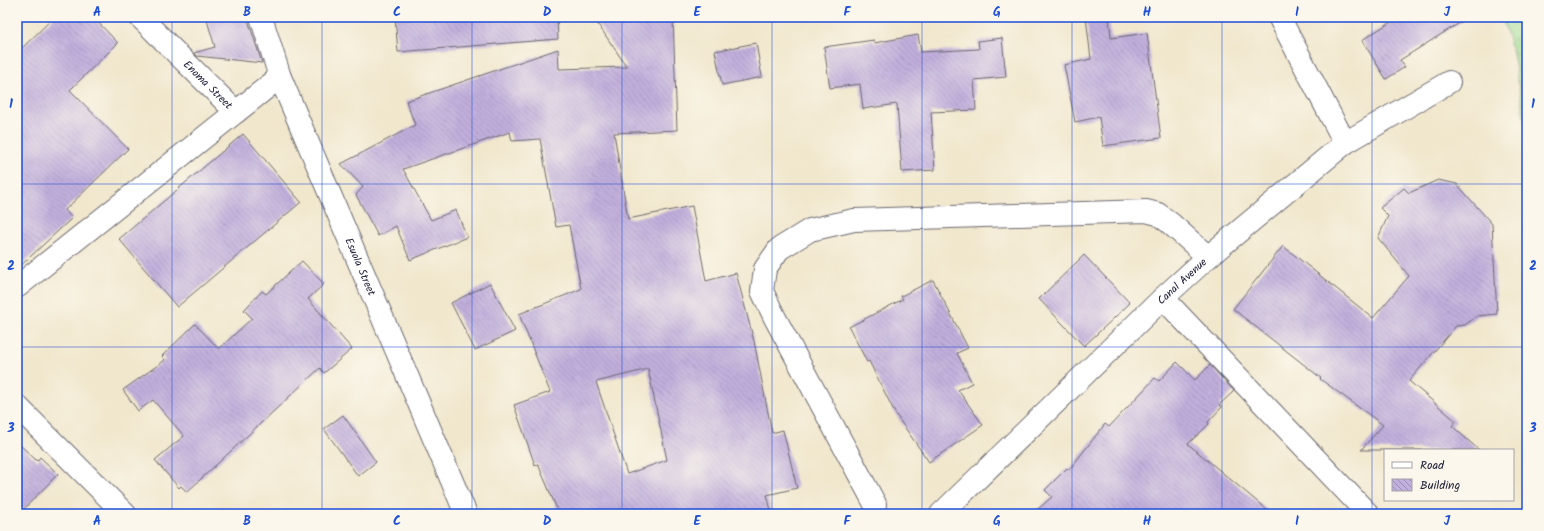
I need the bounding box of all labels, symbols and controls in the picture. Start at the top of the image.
text: A [93,2,101,23]
text: B [243,2,251,23]
text: C [393,2,401,23]
text: D [543,2,552,23]
text: E [693,2,701,23]
text: F [843,2,851,23]
text: G [993,2,1001,23]
text: H [1143,2,1152,23]
text: I [1295,2,1299,23]
text: J [1444,2,1451,23]
street label: Enoma Street [179,56,237,115]
text: 1 [9,94,13,115]
text: 1 [1531,94,1535,115]
street label: Esuola Street [339,235,380,300]
street label: Canal Avenue [1153,254,1211,309]
text: 2 [7,256,15,277]
text: 2 [1529,256,1537,277]
text: 3 [6,418,15,439]
text: 3 [1528,418,1537,439]
legend [1384,449,1514,501]
text: Road [1420,456,1445,475]
text: Building [1420,476,1460,495]
text: A [93,511,101,531]
text: B [243,511,251,531]
text: C [393,511,401,531]
text: D [543,511,552,531]
text: E [693,511,701,531]
text: F [843,511,851,531]
text: G [993,511,1001,531]
text: H [1143,511,1152,531]
text: I [1295,511,1299,531]
text: J [1444,511,1451,531]

